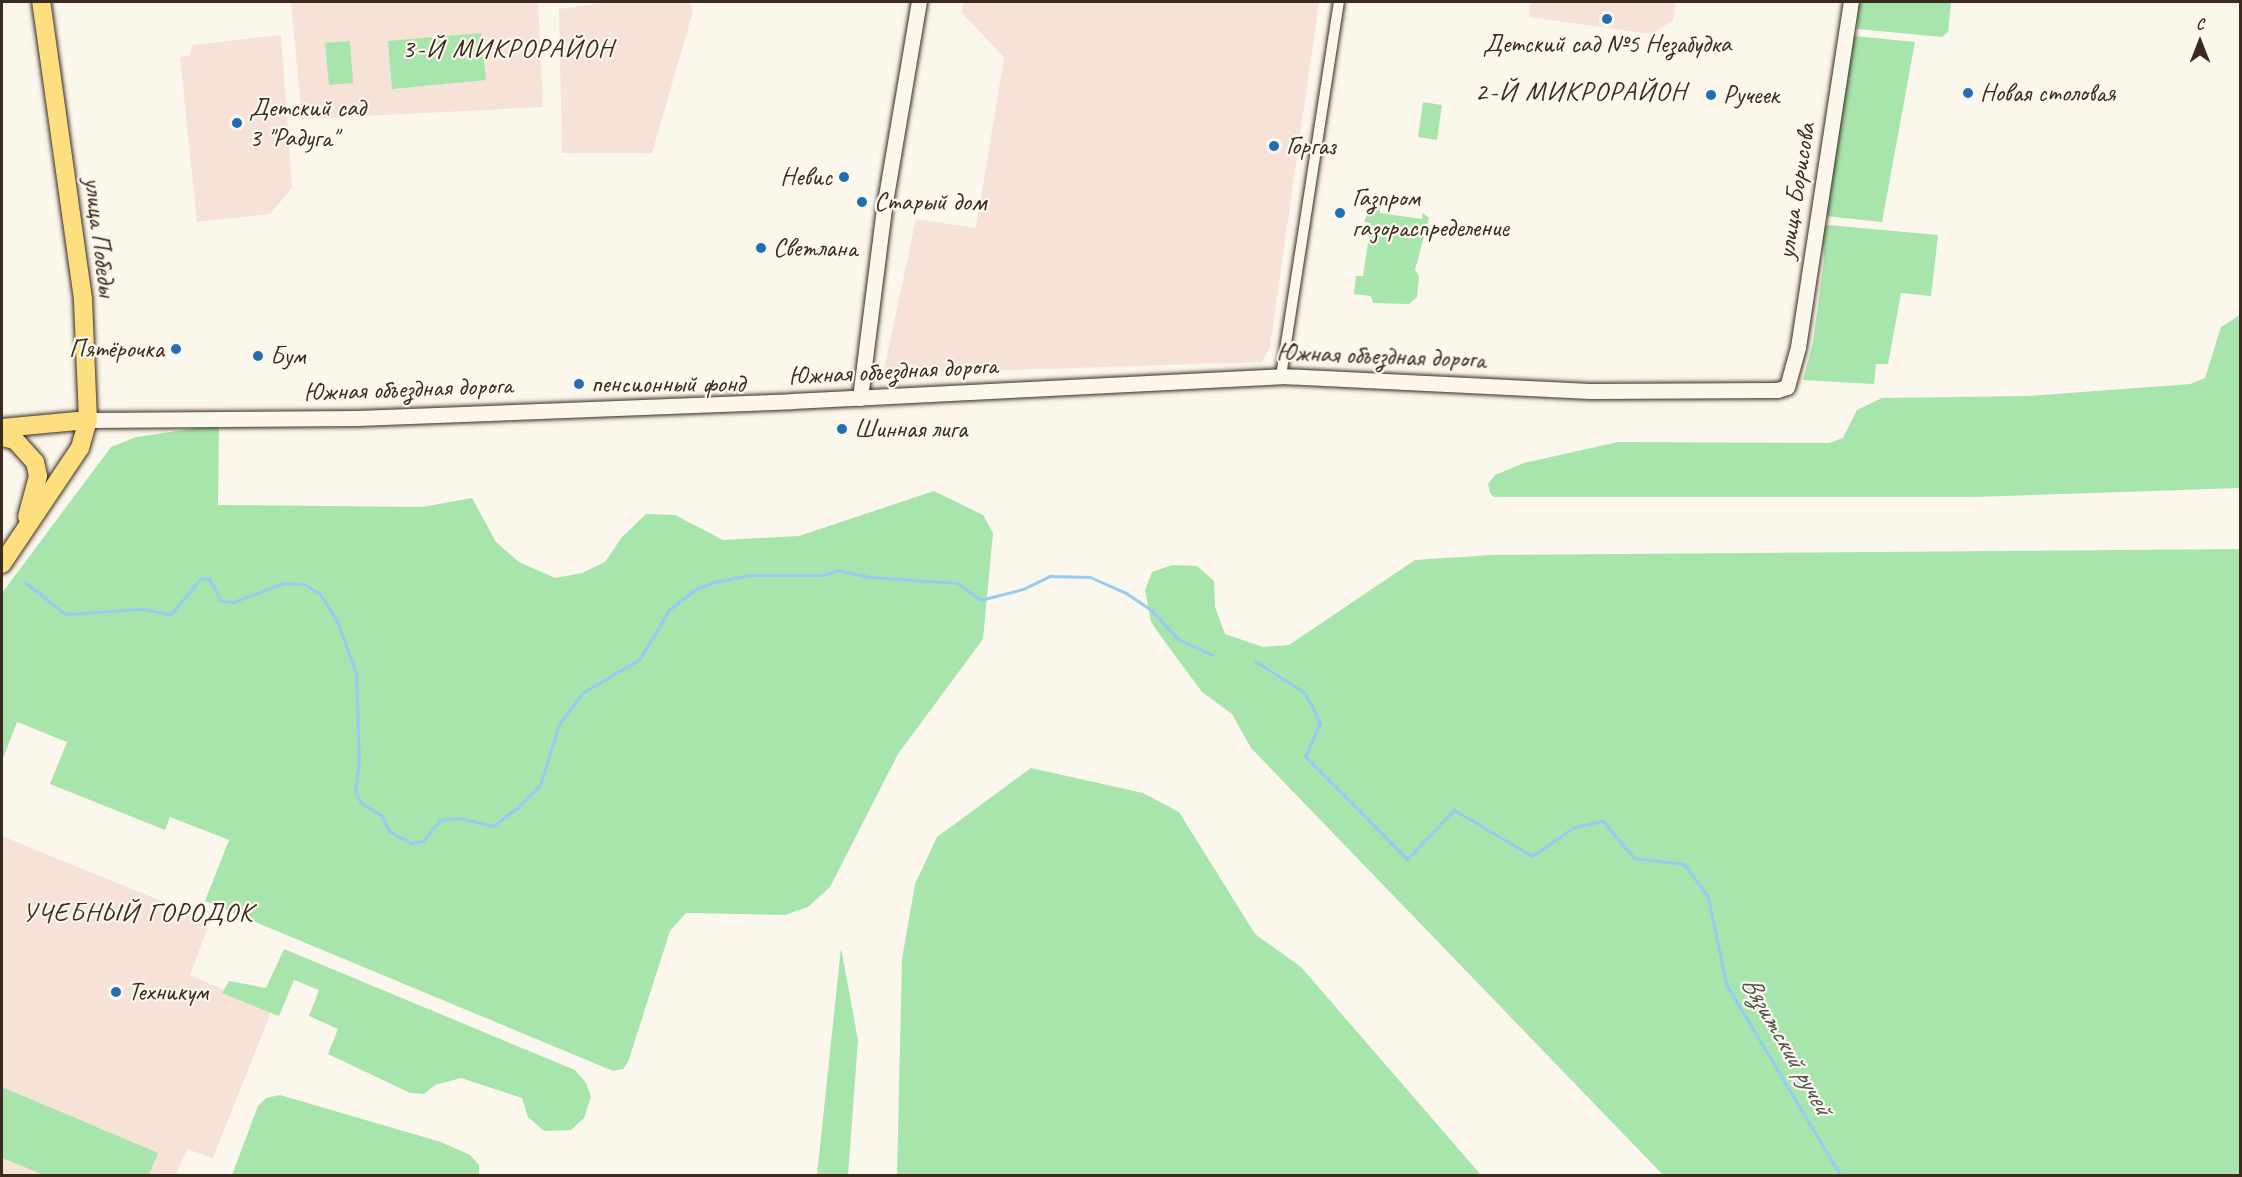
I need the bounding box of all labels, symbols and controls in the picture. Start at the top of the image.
marker: Детский сад №5 Незабудка [1600,12,1614,26]
north arrow [2170,12,2230,72]
text: С [2196,14,2204,34]
place label: Детский сад №5 Незабудка [1483,28,1731,60]
district label: 3-Й МИКРОРАЙОН [401,33,615,65]
district label: 2-Й МИКРОРАЙОН [1474,76,1688,108]
place label: Новая столовая [1980,77,2117,109]
place label: Ручеек [1723,79,1779,111]
marker: Новая столовая [1961,86,1975,100]
marker: Ручеек [1704,88,1718,102]
place label: Детский сад 3 "Радуга" [249,92,366,154]
marker: Детский сад 3 "Радуга" [230,116,244,130]
street label: улица Борисова [1770,121,1822,261]
place label: Горгаз [1286,130,1335,162]
marker: Горгаз [1267,139,1281,153]
place label: Невис [780,161,832,193]
marker: Невис [837,170,851,184]
street label: улица Победы [77,176,123,298]
place label: Газпром газораспределение [1352,182,1509,243]
place label: Старый дом [874,186,986,218]
marker: Старый дом [855,195,869,209]
marker: Газпром газораспределение [1333,206,1347,220]
place label: Светлана [773,232,857,264]
marker: Светлана [754,241,768,255]
place label: Пятёрочка [69,333,164,365]
street label: Южная объездная дорога [1276,337,1486,375]
place label: Бум [270,340,306,372]
marker: Пятёрочка [169,342,183,356]
marker: Бум [251,349,265,363]
street label: Южная объездная дорога [788,350,998,392]
place label: пенсионный фонд [591,368,745,400]
street label: Южная объездная дорога [303,370,513,408]
marker: пенсионный фонд [572,377,586,391]
place label: Шинная лига [854,413,968,445]
marker: Шинная лига [835,422,849,436]
district label: УЧЕБНЫЙ ГОРОДОК [21,897,255,929]
water label: Вязитский ручей [1734,970,1840,1120]
place label: Техникум [128,976,208,1008]
marker: Техникум [109,985,123,999]

